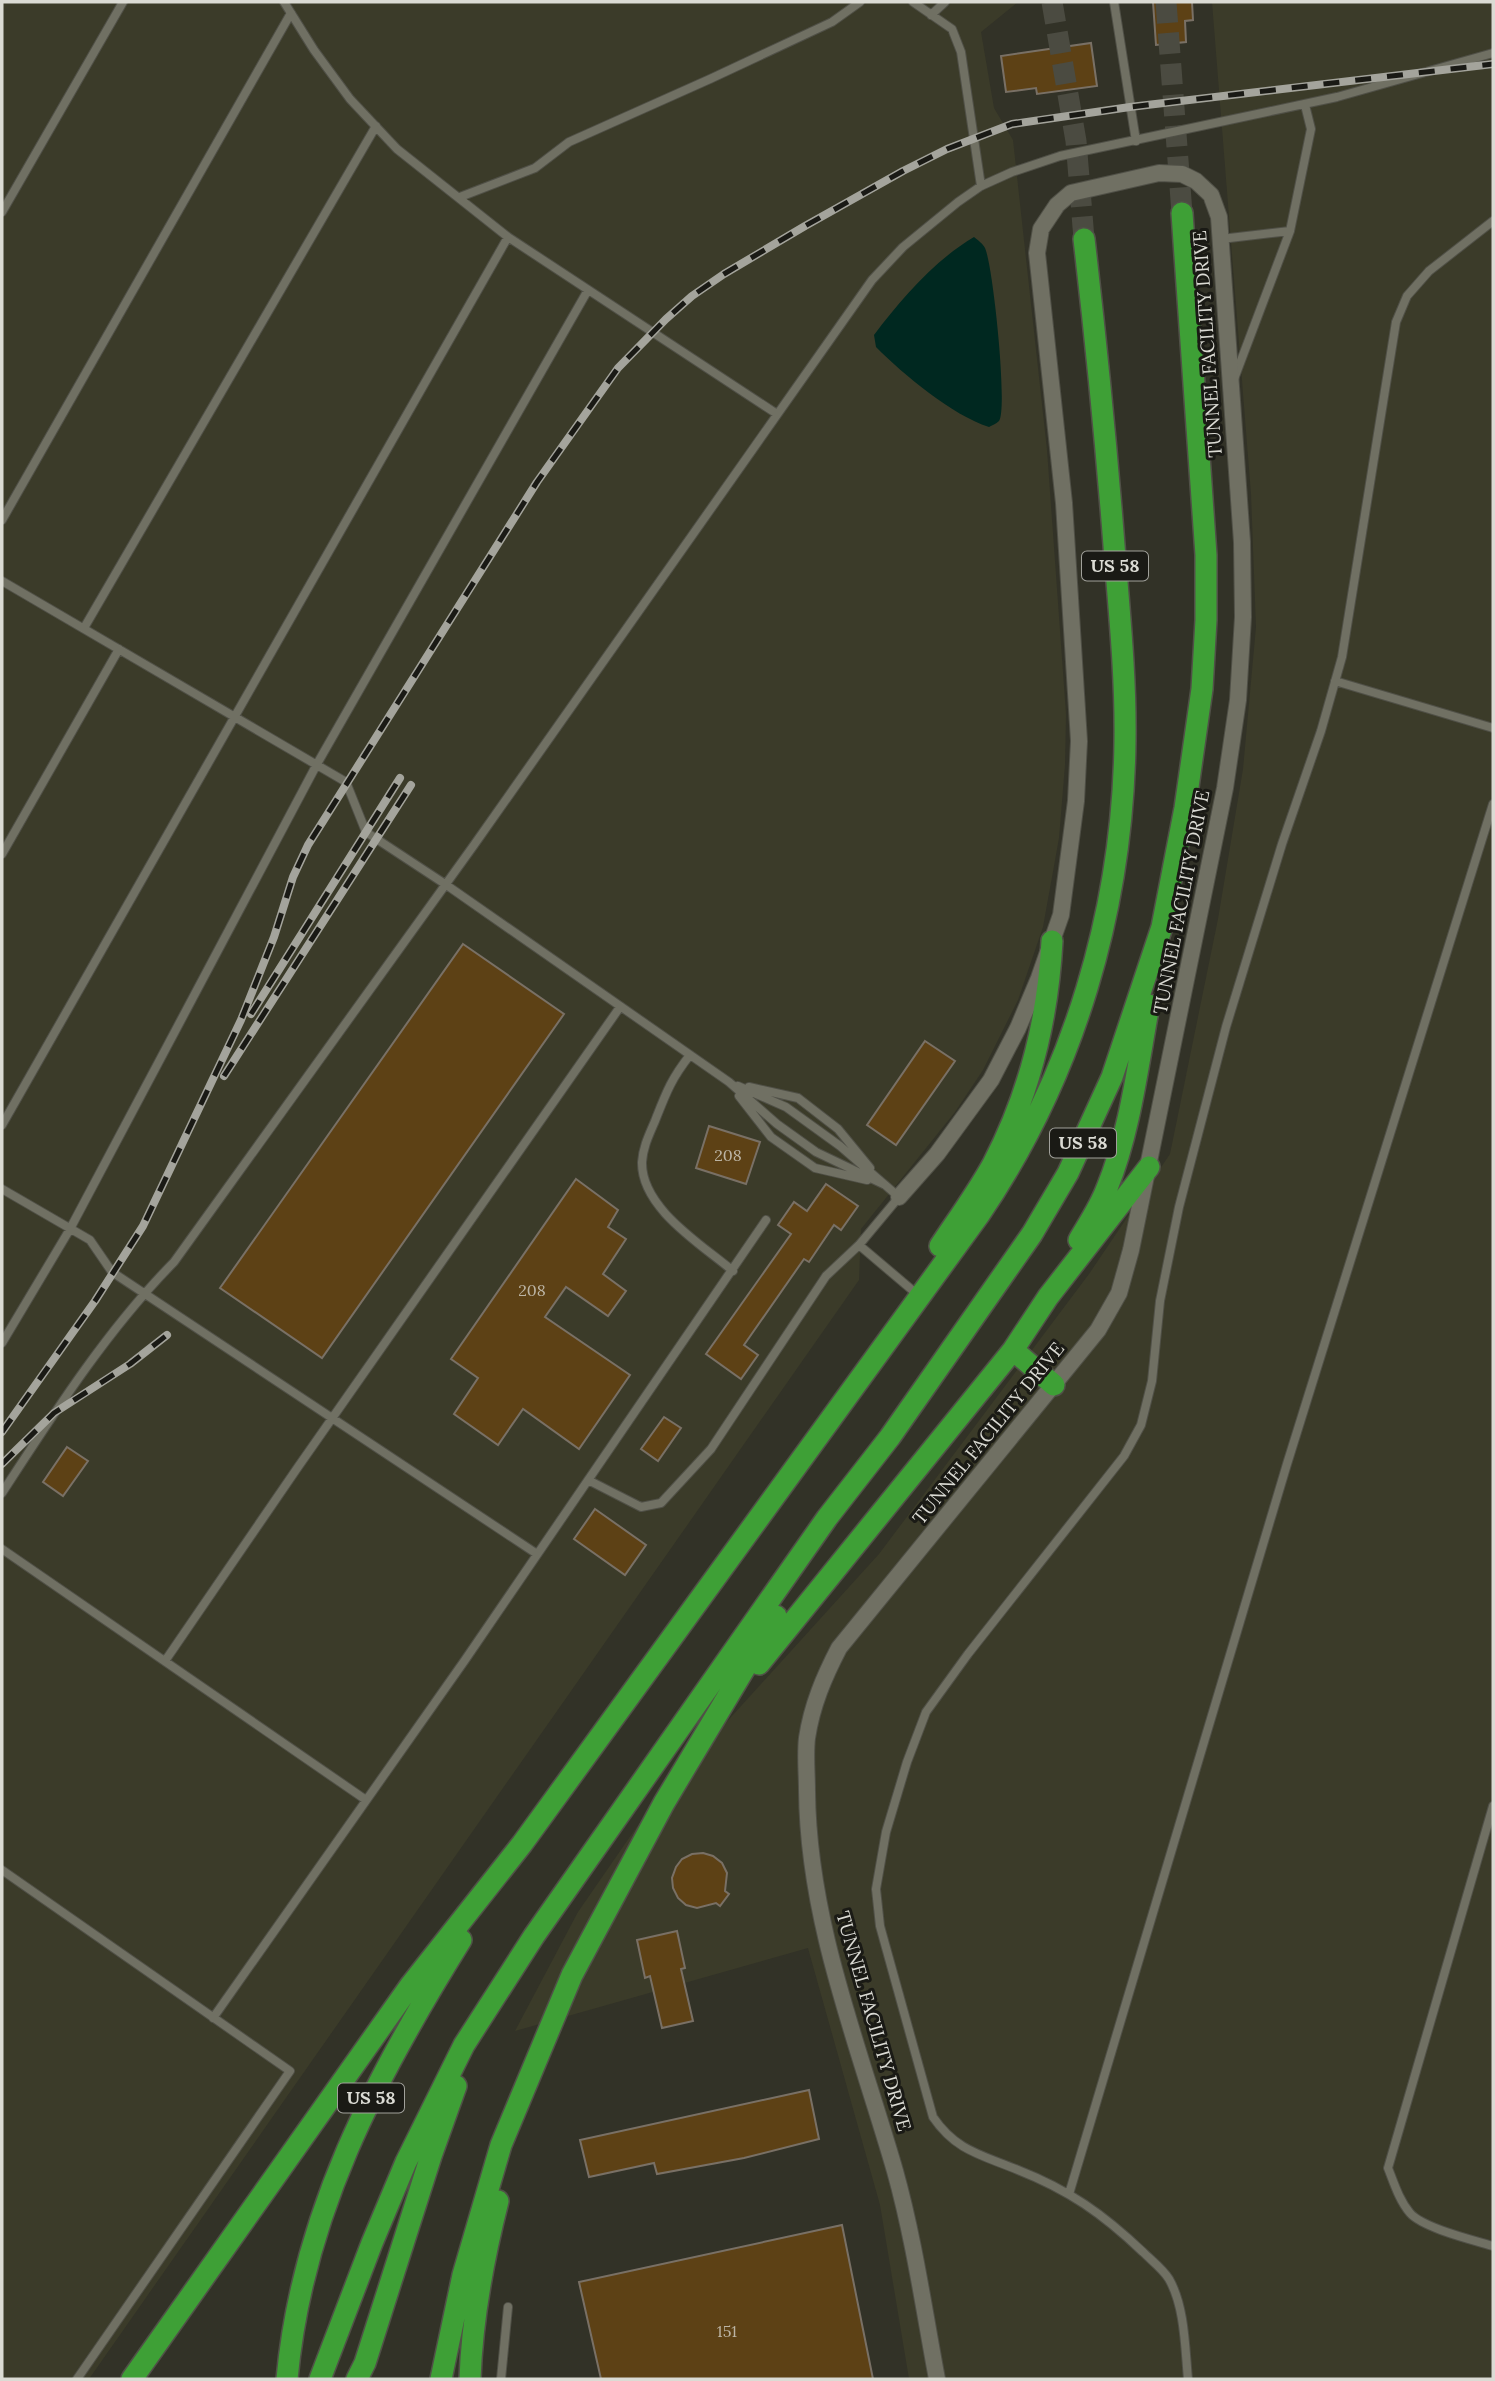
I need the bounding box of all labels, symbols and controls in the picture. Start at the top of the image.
street label: TUNNEL FACILITY DRIVE [1187,230,1227,458]
road number: US 58 [1082,552,1148,580]
street label: TUNNEL FACILITY DRIVE [1147,788,1215,1016]
road number: US 58 [1050,1128,1116,1158]
house number: 208 [714,1145,742,1165]
house number: 208 [518,1280,546,1300]
street label: TUNNEL FACILITY DRIVE [907,1337,1069,1529]
street label: TUNNEL FACILITY DRIVE [831,1908,917,2134]
road number: US 58 [338,2084,404,2112]
house number: 151 [717,2321,737,2341]

